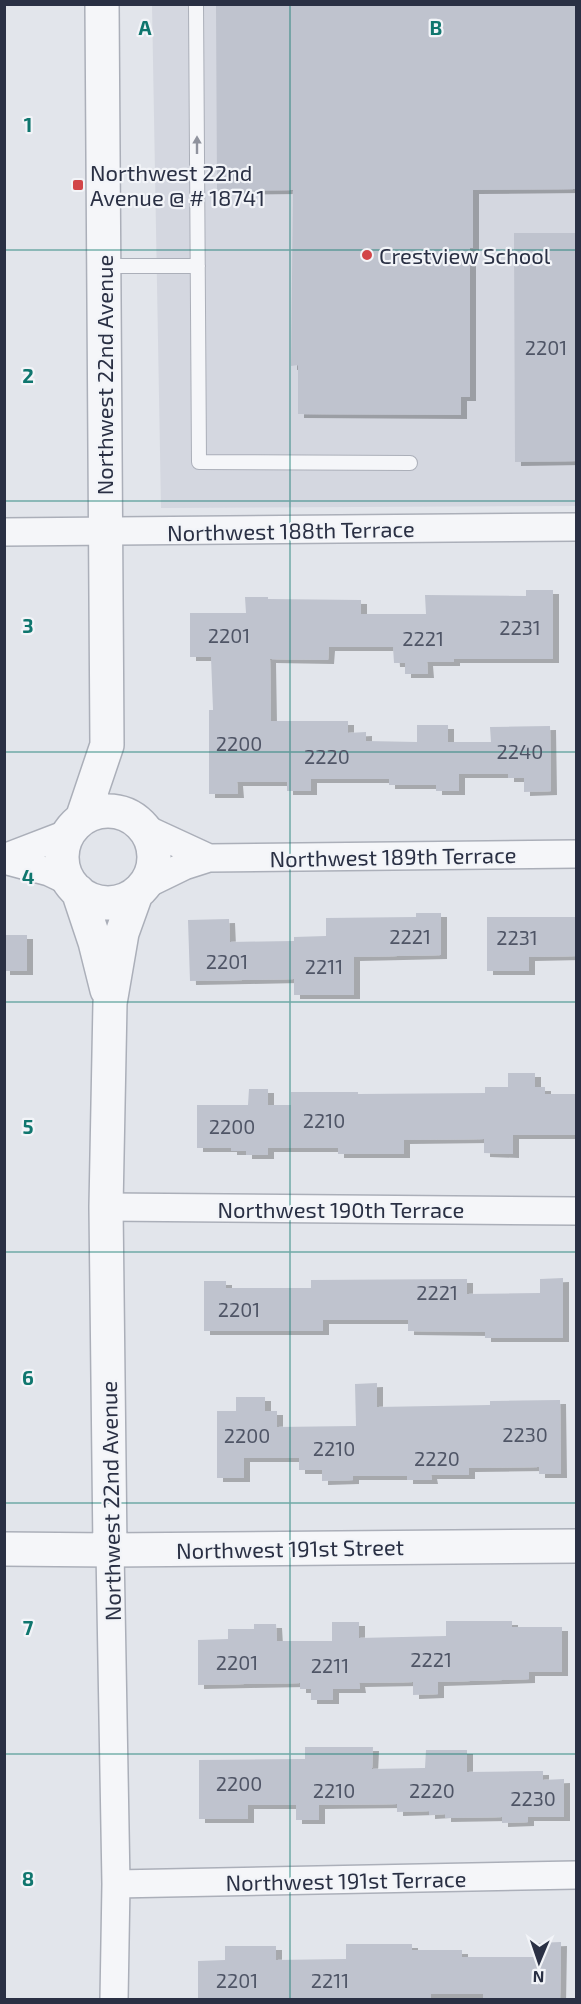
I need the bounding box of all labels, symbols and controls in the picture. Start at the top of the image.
text: A [138,15,152,39]
text: B [430,15,442,39]
text: 1 [24,112,32,136]
one-way arrow [192,135,202,154]
place label: Northwest 22nd Avenue @ # 18741 [90,159,265,210]
marker: Northwest 22nd Avenue @ # 18741 [71,178,85,192]
place label: Crestview School [379,242,551,268]
marker: Crestview School [360,248,374,262]
street label: Northwest 22nd Avenue [91,255,117,495]
house number: 2201 [525,335,567,359]
text: 2 [22,363,34,387]
street label: Northwest 188th Terrace [167,515,415,545]
text: 3 [22,613,34,637]
house number: 2231 [499,615,541,639]
house number: 2201 [208,623,250,647]
house number: 2221 [402,626,444,650]
house number: 2200 [216,731,262,755]
house number: 2240 [497,739,543,763]
house number: 2220 [304,744,350,768]
street label: Northwest 189th Terrace [269,841,517,871]
text: 4 [22,864,35,888]
house number: 2221 [389,924,431,948]
house number: 2231 [496,925,538,949]
house number: 2201 [206,949,248,973]
house number: 2211 [305,954,343,978]
house number: 2210 [303,1108,345,1132]
text: 5 [22,1114,34,1138]
house number: 2200 [209,1114,255,1138]
street label: Northwest 190th Terrace [218,1196,464,1222]
house number: 2221 [416,1280,458,1304]
house number: 2201 [218,1297,260,1321]
text: 6 [22,1365,34,1389]
street label: Northwest 22nd Avenue [95,1381,125,1621]
house number: 2230 [502,1422,548,1446]
house number: 2200 [224,1423,270,1447]
house number: 2210 [313,1436,355,1460]
house number: 2220 [414,1446,460,1470]
street label: Northwest 191st Street [176,1533,404,1563]
text: 7 [23,1615,34,1639]
house number: 2221 [410,1647,452,1671]
house number: 2201 [216,1650,258,1674]
house number: 2211 [311,1653,349,1677]
house number: 2200 [216,1771,262,1795]
house number: 2210 [313,1778,355,1802]
house number: 2220 [409,1778,455,1802]
house number: 2230 [510,1786,556,1810]
street label: Northwest 191st Terrace [225,1865,467,1895]
text: 8 [22,1866,34,1890]
north arrow [509,1932,569,1992]
house number: 2201 [216,1968,258,1992]
house number: 2211 [311,1968,349,1992]
text: N [532,1968,545,1987]

